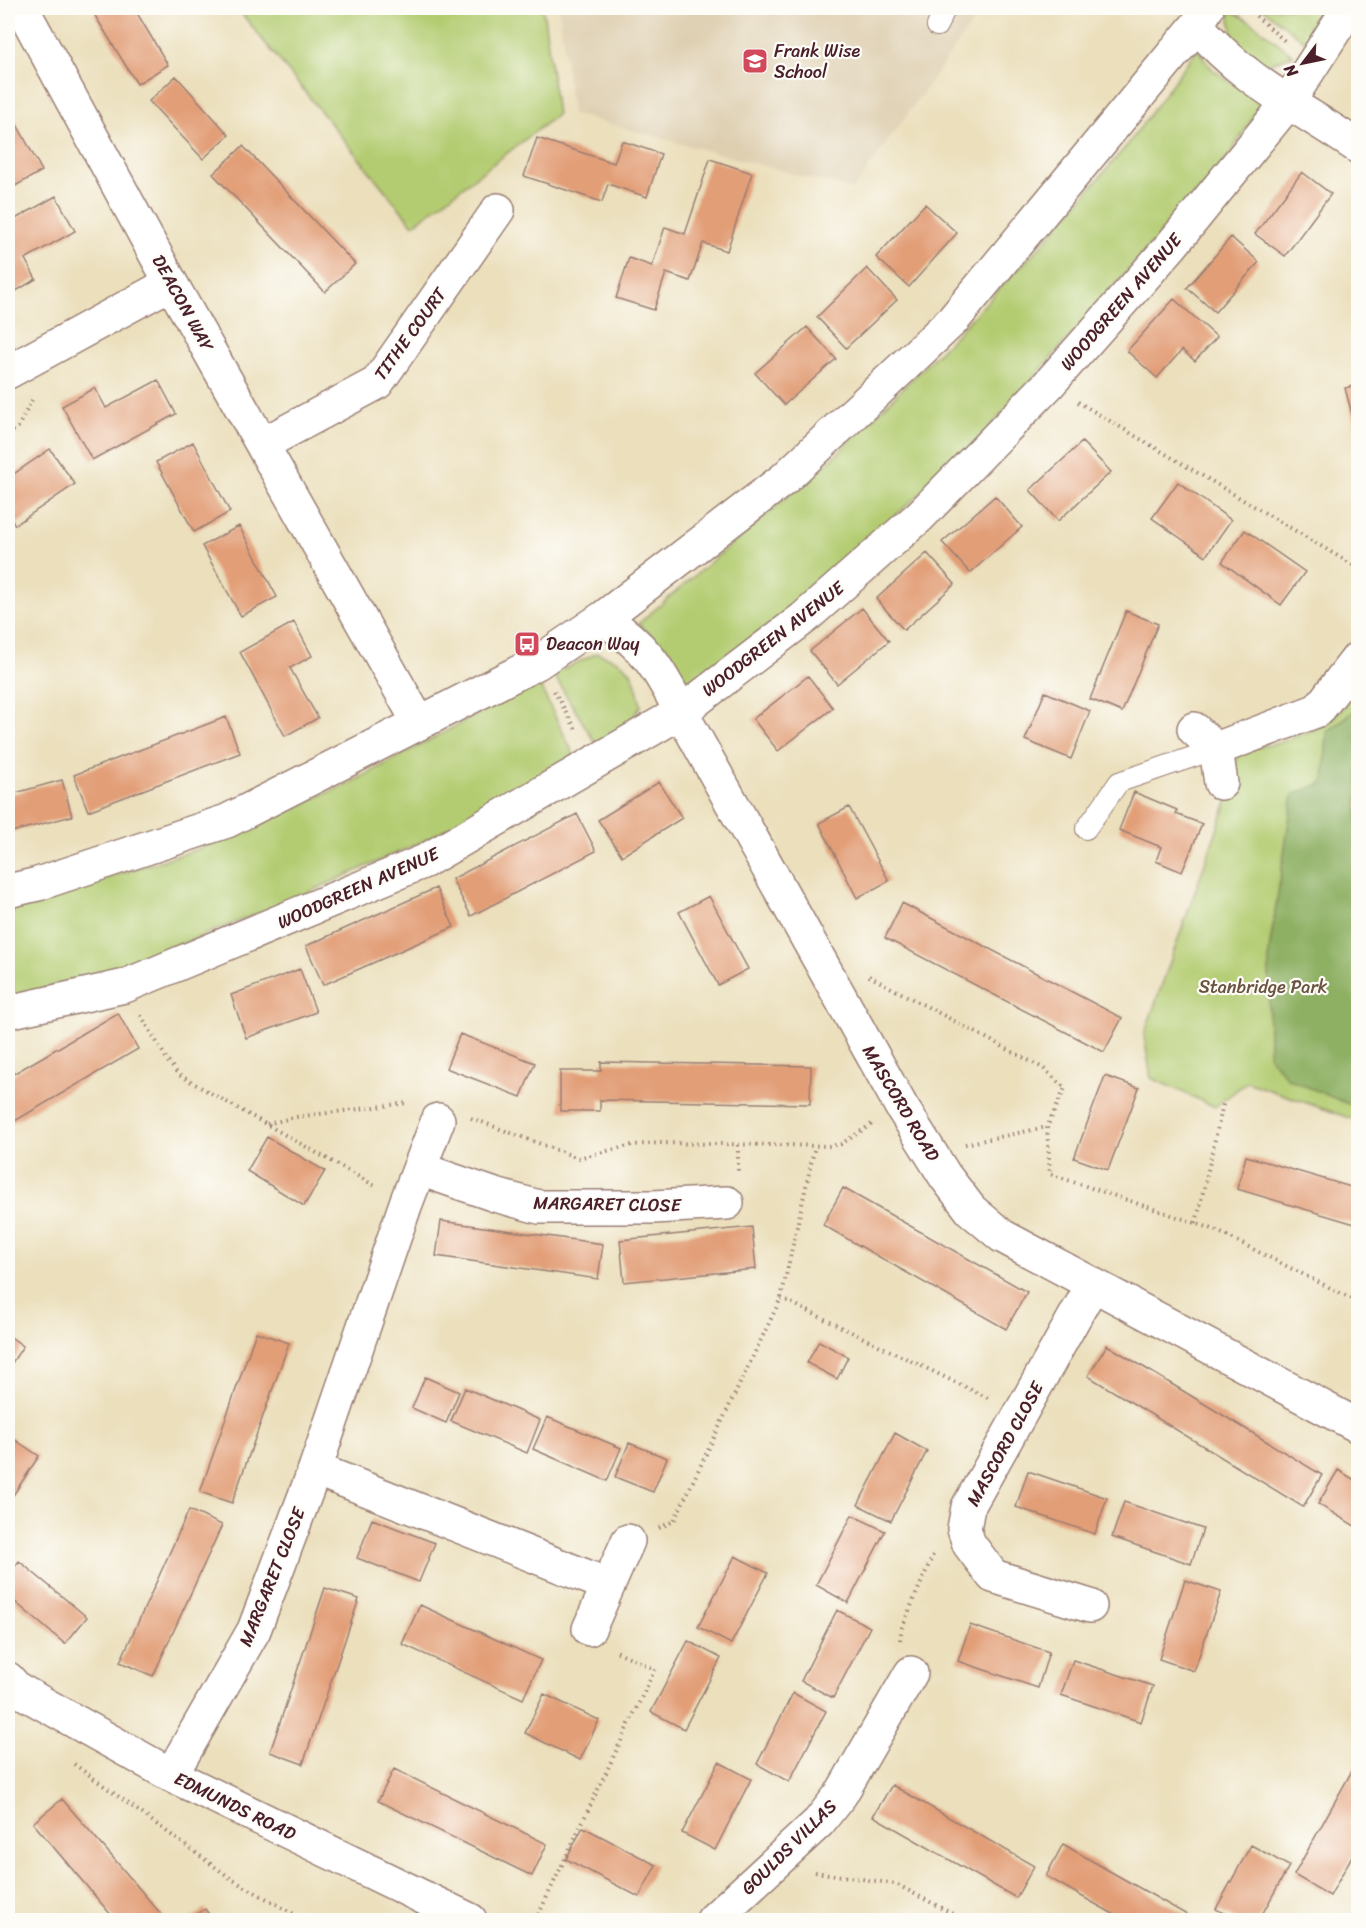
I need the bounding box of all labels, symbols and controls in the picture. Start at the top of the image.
north arrow [1273,33,1333,93]
place label: Frank Wise School [774,35,861,88]
school or university icon: Frank Wise School [740,46,770,76]
text: N [1275,58,1306,84]
street label: WOODGREEN AVENUE [1052,225,1191,378]
street label: DEACON WAY [143,248,223,358]
street label: TITHE COURT [365,280,456,387]
street label: WOODGREEN AVENUE [695,572,852,705]
place label: Deacon Way [546,628,640,660]
bus stop icon: Deacon Way [512,629,542,659]
street label: WOODGREEN AVENUE [272,838,445,938]
park label: Stanbridge Park [1199,971,1328,1003]
street label: MASCORD ROAD [853,1038,949,1168]
street label: MARGARET CLOSE [533,1187,682,1221]
street label: MASCORD CLOSE [957,1375,1053,1512]
street label: MARGARET CLOSE [230,1502,315,1651]
street label: EDMUNDS ROAD [169,1763,302,1849]
street label: GOULDS VILLAS [733,1791,845,1903]

